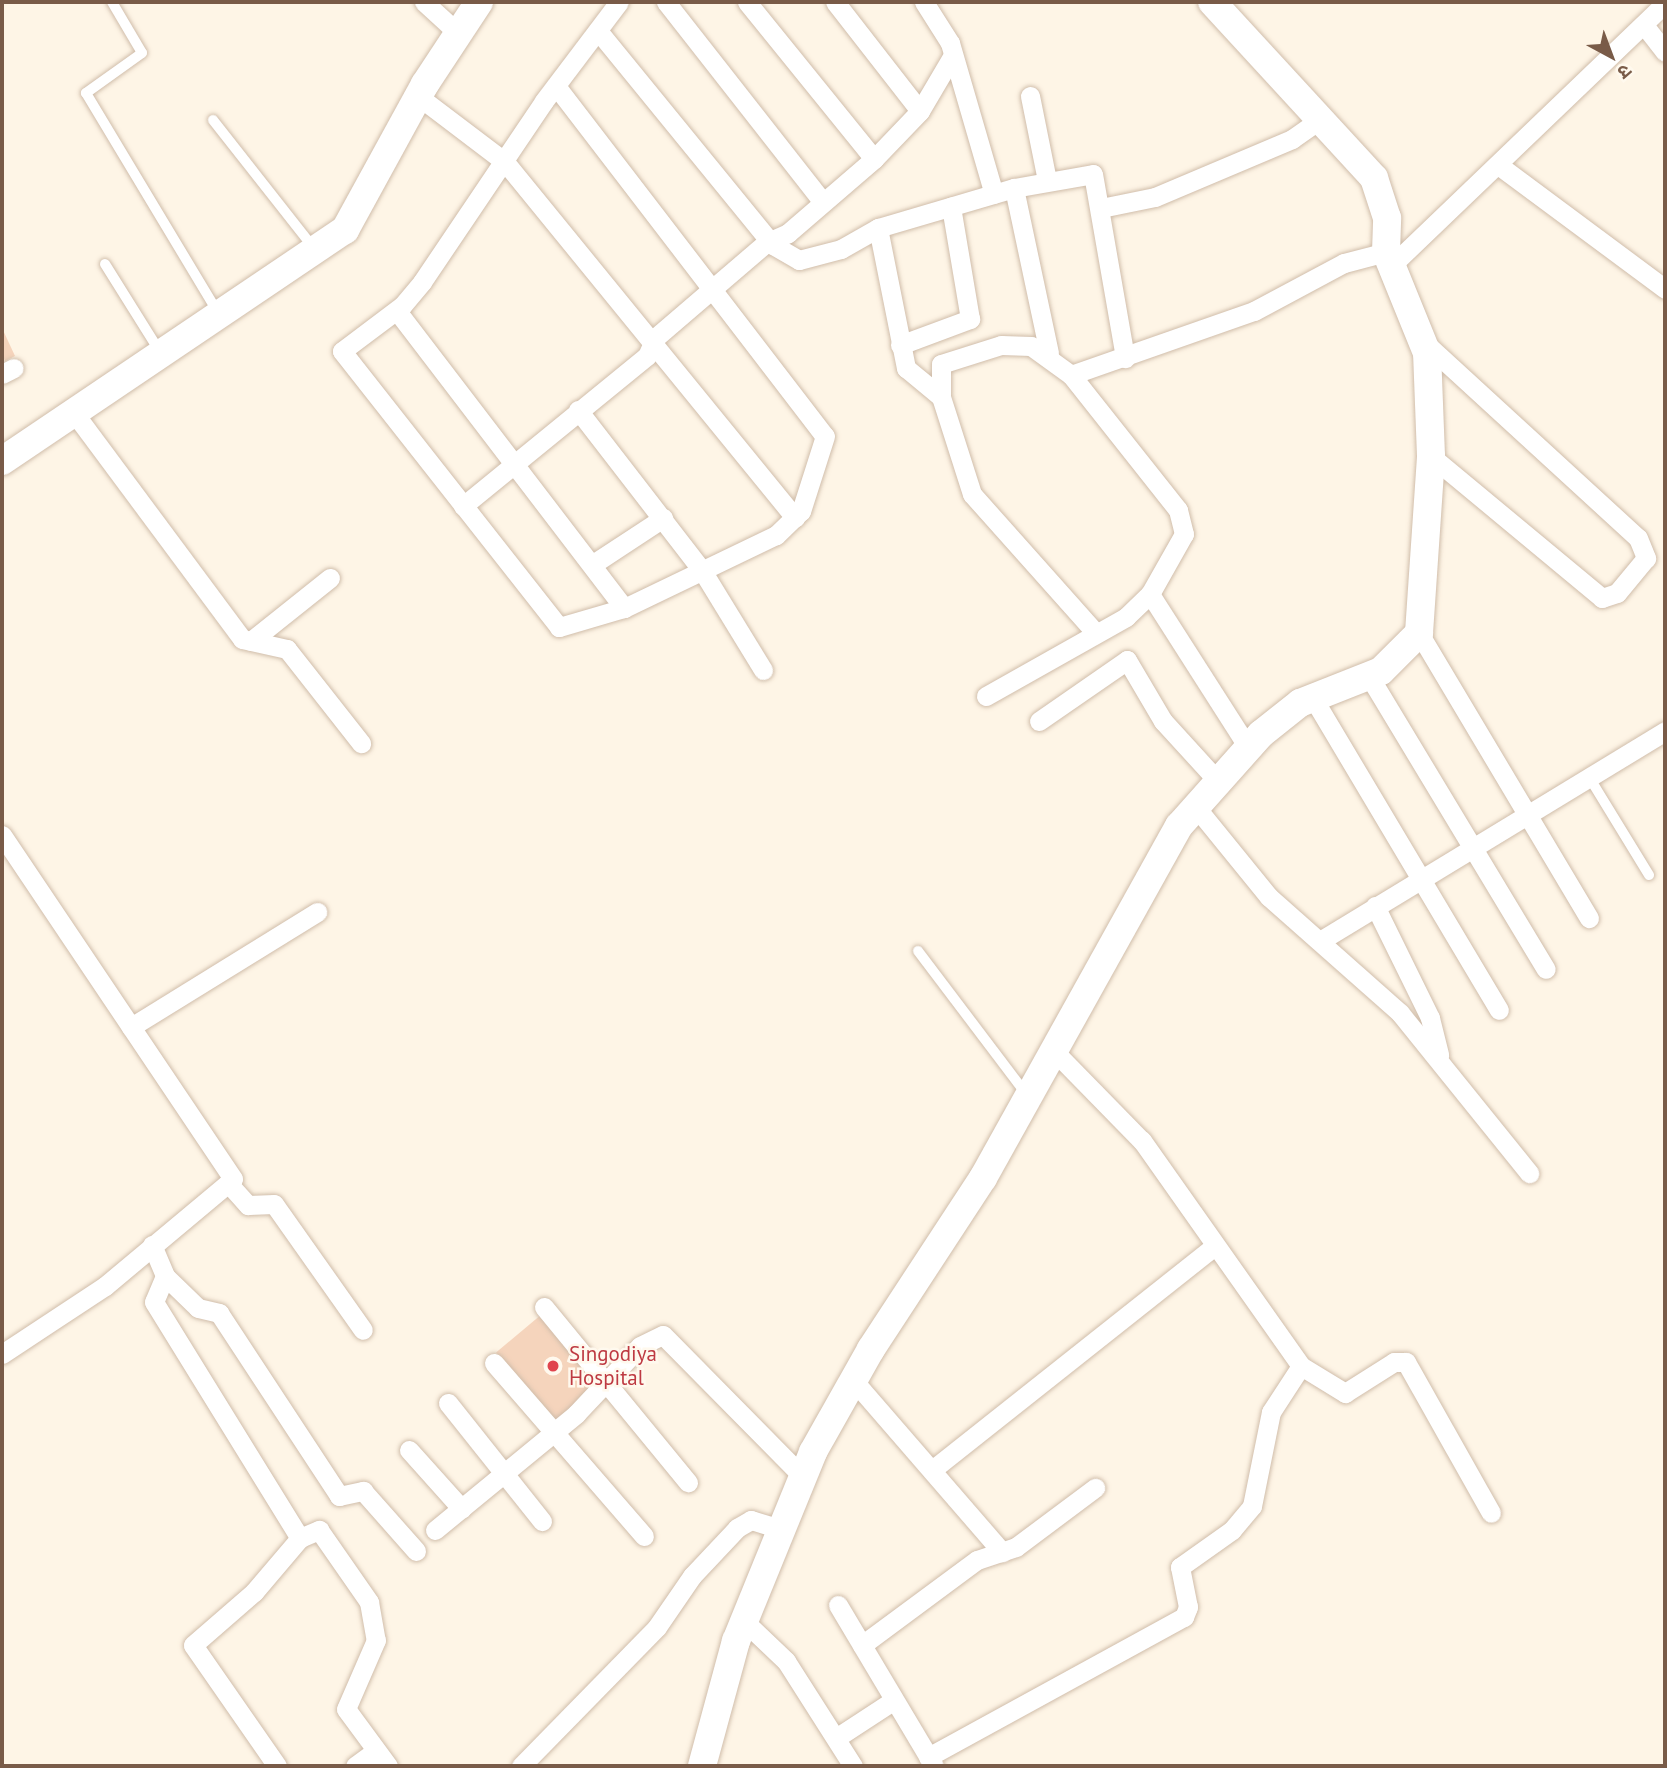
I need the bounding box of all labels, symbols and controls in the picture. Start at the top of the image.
north arrow [1576,21,1646,91]
text: उ [1613,59,1637,85]
place label: Singodiya Hospital [569,1341,657,1391]
marker: Singodiya Hospital [543,1356,563,1376]

